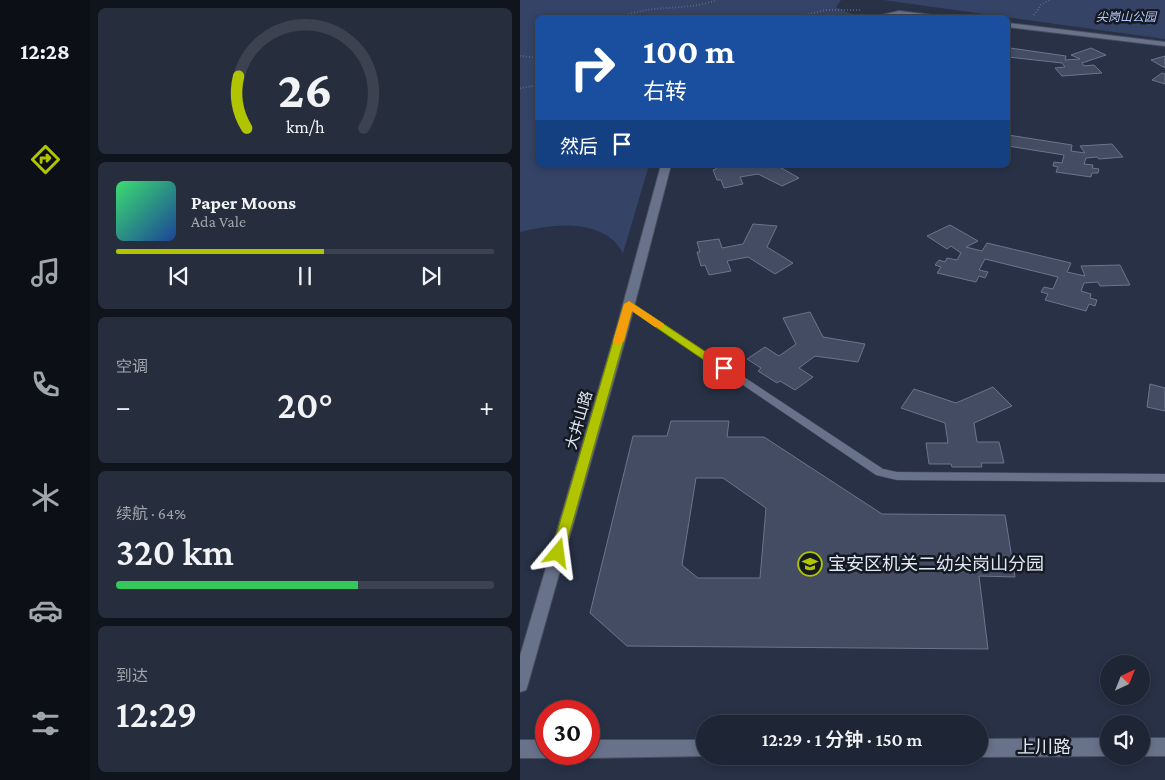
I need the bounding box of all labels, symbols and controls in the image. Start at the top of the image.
park label: 尖岗山公园 [1096,10,1158,24]
text: 100 m [643,32,735,71]
icon: right [560,35,625,100]
text: 12:28 [20,39,70,64]
text: 26 [278,60,332,118]
text: 右转 [643,79,687,104]
text: km/h [286,117,325,137]
icon: arrive [608,130,636,158]
text: 然后 [560,136,598,157]
icon: directions [28,142,63,177]
text: Paper Moons [191,192,296,213]
text: Ada Vale [191,213,246,230]
icon: music [28,255,63,290]
icon: previous [165,262,193,290]
icon: pause [291,262,319,290]
icon: next [417,262,445,290]
pin [703,347,745,389]
icon: arrive [710,354,738,382]
text: 空调 [116,358,148,375]
icon: phone [28,367,63,402]
text: 20° [277,384,333,426]
street label: 大井山路 [562,389,595,451]
text: − [116,391,131,422]
text: + [479,391,494,422]
icon: climate [28,480,63,515]
text: 续航 · 64% [116,505,186,522]
position arrow [531,526,583,578]
text: 320 km [116,531,234,573]
school or university icon: 宝安区机关二幼尖岗山分园 [797,551,823,577]
place label: 宝安区机关二幼尖岗山分园 [828,554,1044,574]
icon: car [28,593,63,628]
north arrow [1100,655,1150,705]
map controls [1100,655,1150,765]
text: 到达 [116,667,148,684]
text: 12:29 [116,693,197,735]
speed limit sign: 30 [535,700,600,765]
icon: filters [28,706,63,741]
button: sound [1100,715,1150,765]
text: 12:29 · 1 分钟 · 150 m [762,729,922,750]
street label: 上川路 [1017,737,1071,757]

